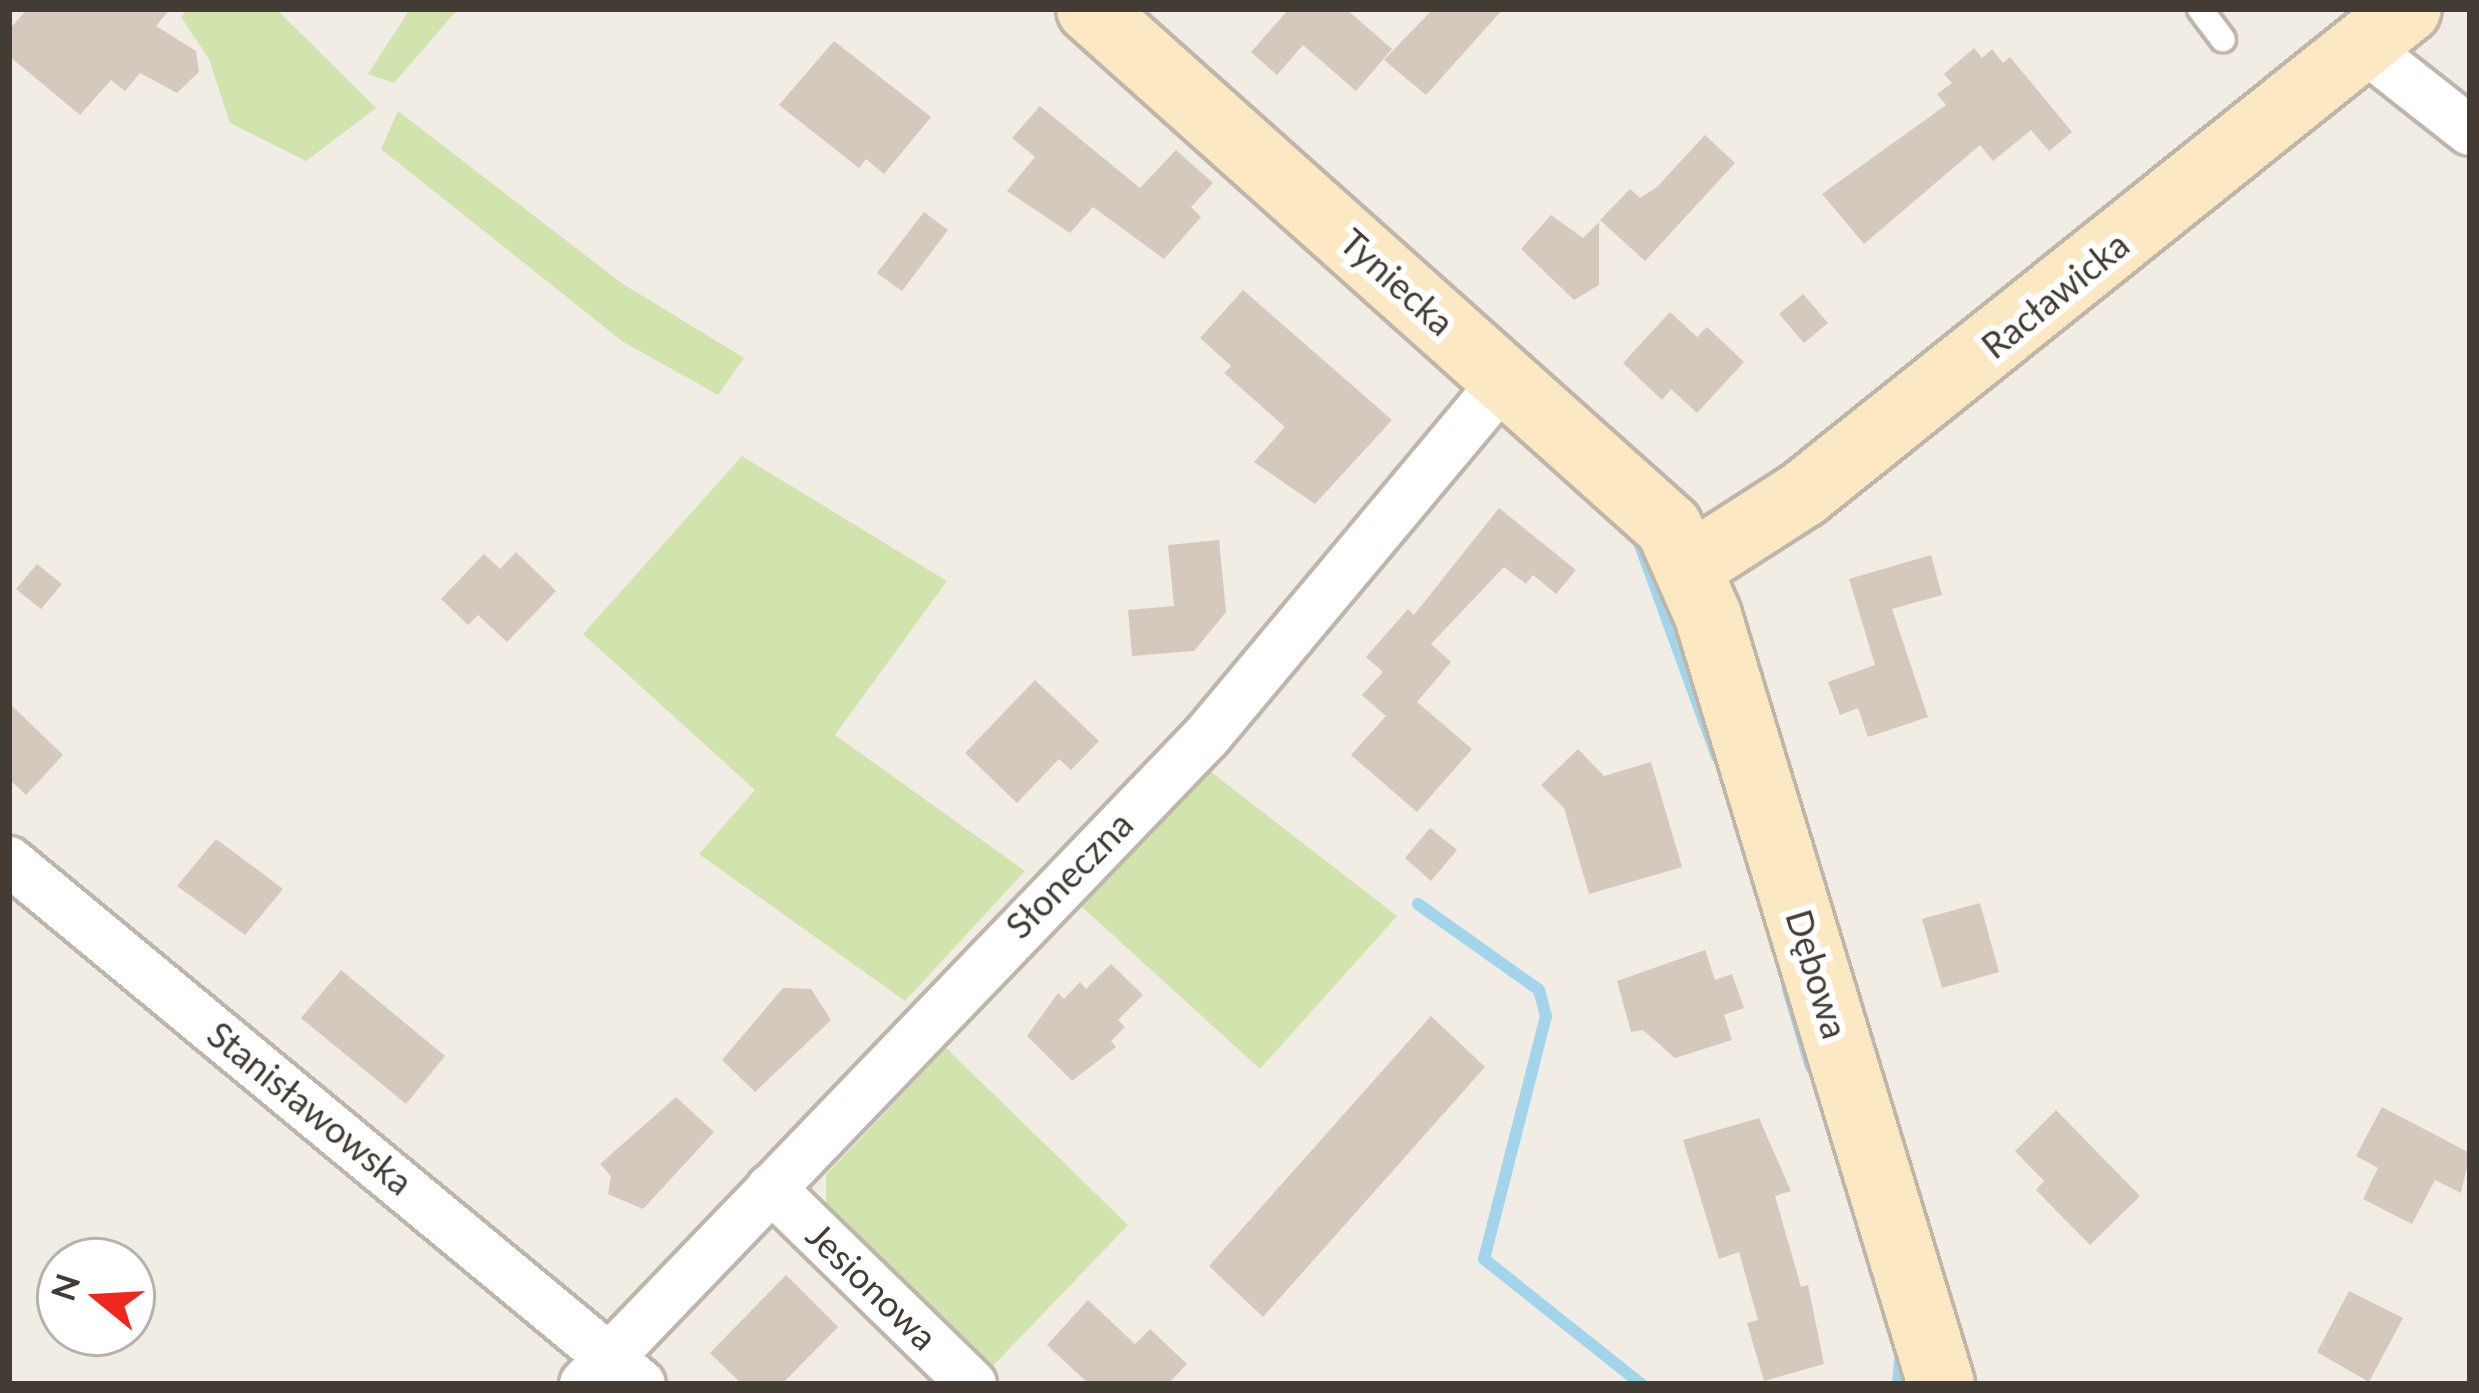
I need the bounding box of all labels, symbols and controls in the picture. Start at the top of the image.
street label: Tyniecka [1331,220,1463,344]
street label: Racławicka [1973,223,2137,367]
street label: Słoneczna [997,803,1141,947]
street label: Dębowa [1777,904,1857,1044]
street label: Stanisławowska [199,1012,421,1204]
street label: Jesionowa [798,1213,946,1359]
north arrow [36,1237,156,1357]
text: N [42,1269,88,1305]

